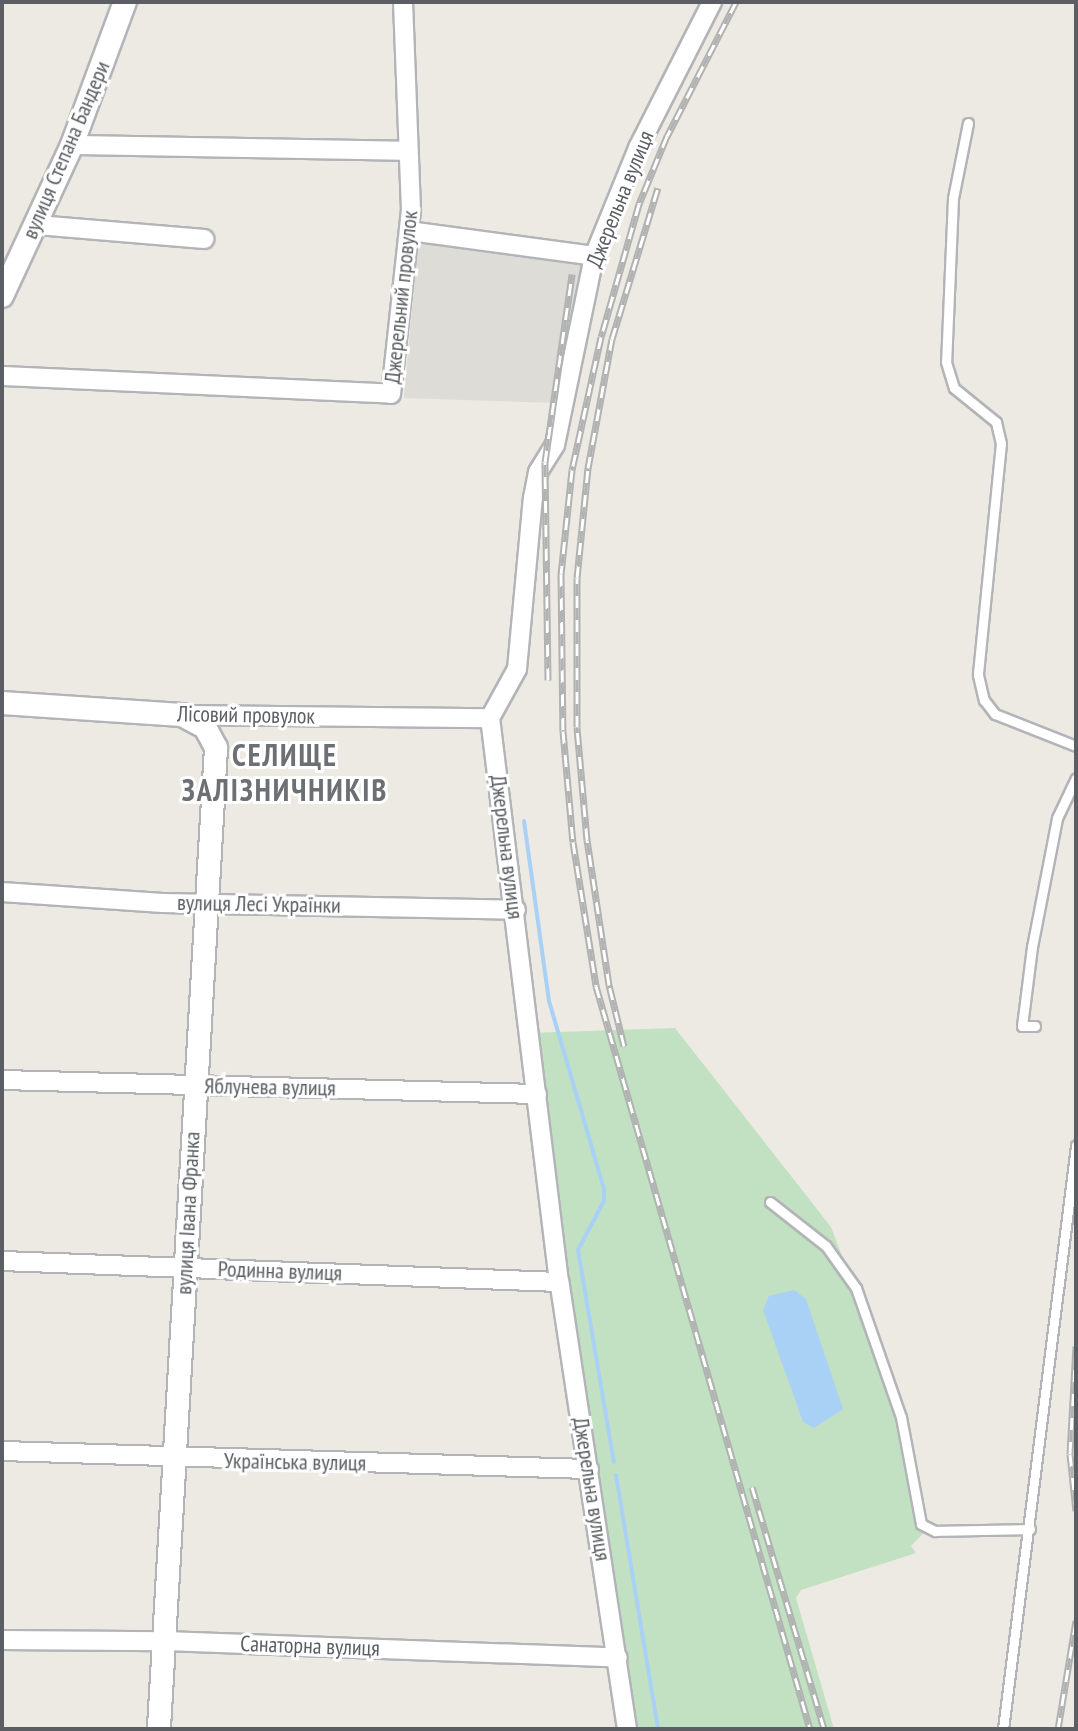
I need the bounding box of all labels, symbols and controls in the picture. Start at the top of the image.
street label: вулиця Степана Бандери [17,57,115,243]
street label: Джерельна вулиця [581,127,659,271]
street label: Джерельний провулок [379,209,423,385]
street label: Лісовий провулок [177,701,315,729]
district label: СЕЛИЩЕ ЗАЛІЗНИЧНИКІВ [182,737,388,808]
street label: Джерельна вулиця [485,773,529,921]
street label: вулиця Лесі Українки [177,889,341,919]
street label: Яблунева вулиця [204,1073,336,1101]
street label: вулиця Івана Франка [171,1131,205,1295]
street label: Родинна вулиця [217,1256,343,1286]
street label: Джерельна вулиця [568,1415,616,1563]
street label: Українська вулиця [224,1448,366,1476]
street label: Санаторна вулиця [240,1630,380,1662]

